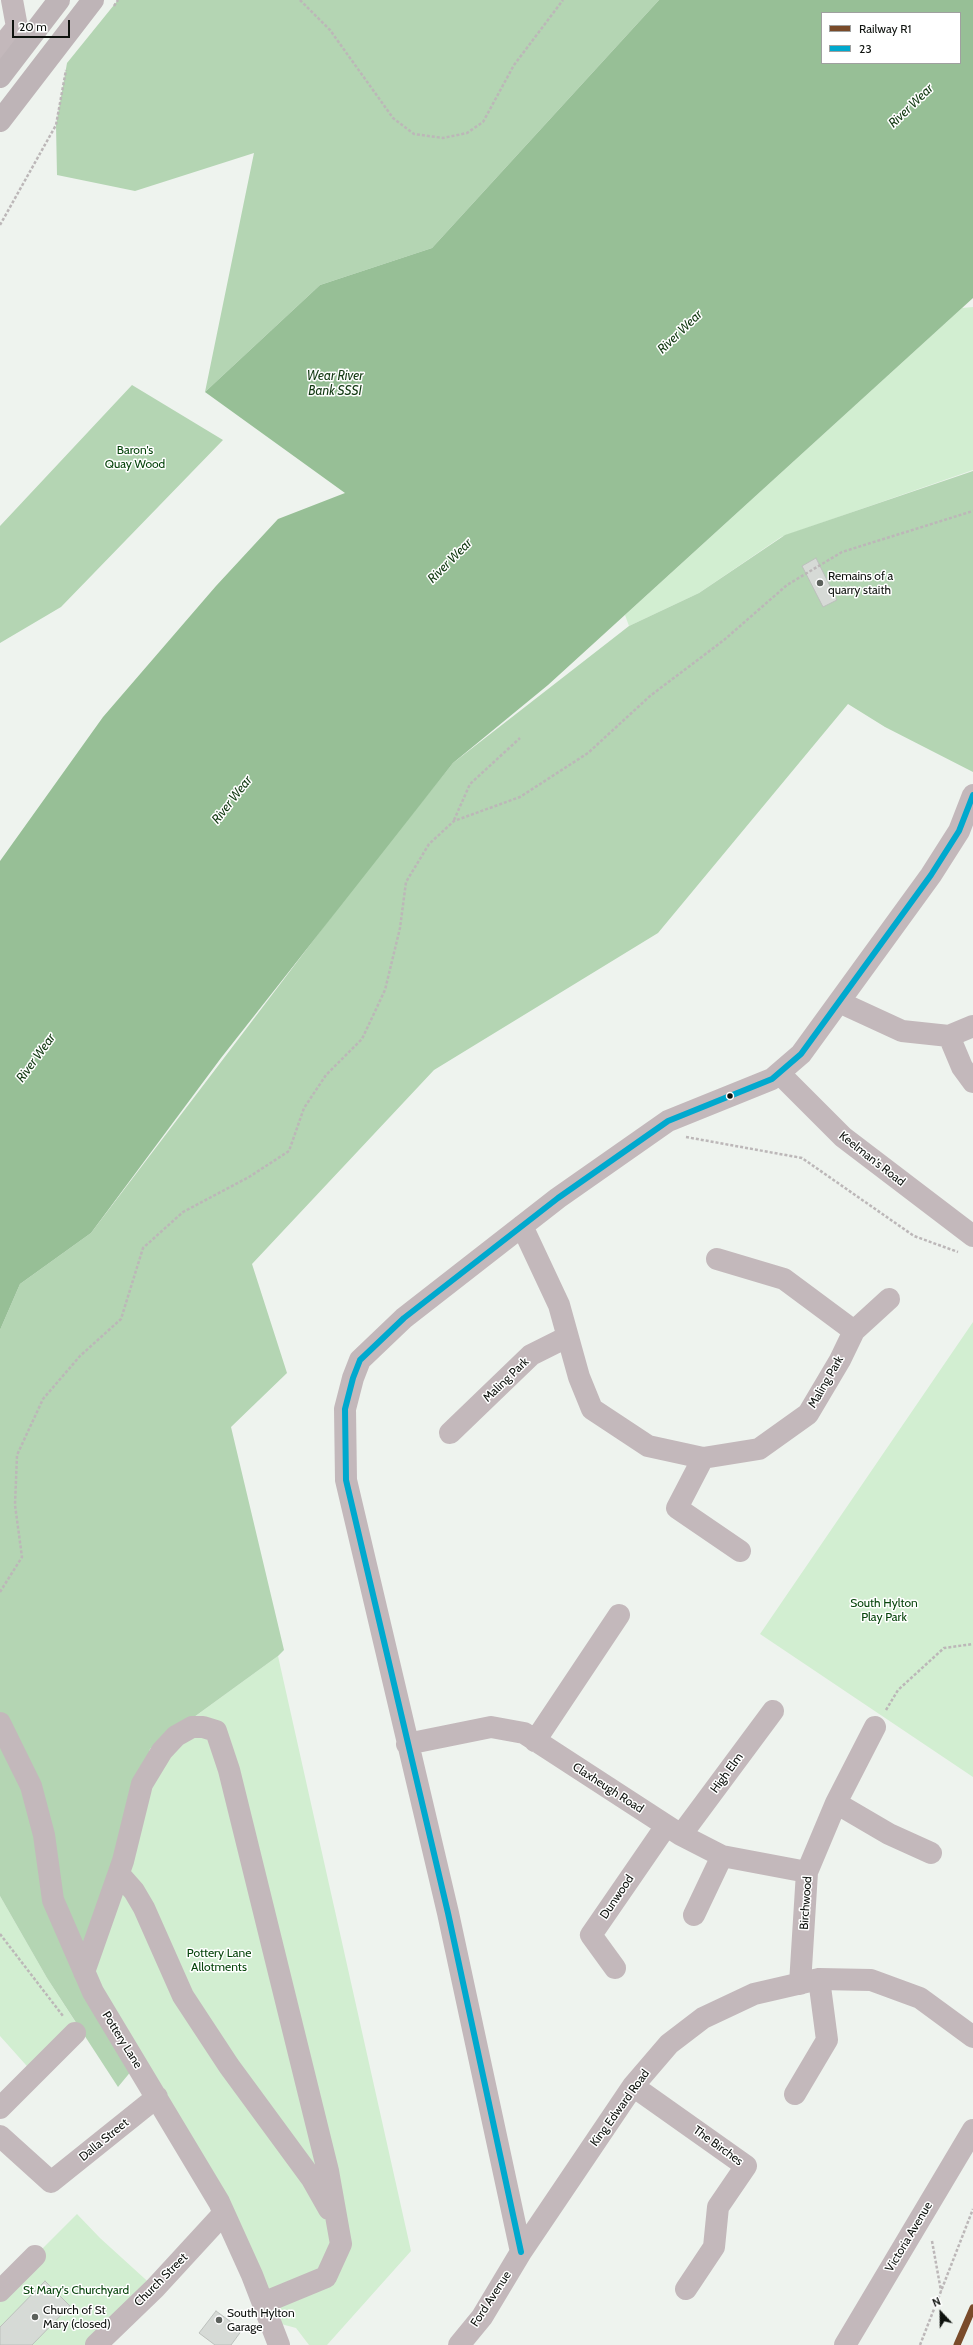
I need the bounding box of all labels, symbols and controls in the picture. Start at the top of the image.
scale bar [14,12,72,38]
legend [821,12,961,64]
text: 20 m [19,19,47,34]
text: Railway R1 [859,21,911,36]
text: 23 [859,41,872,56]
water label: River Wear [885,81,937,131]
water label: River Wear [654,307,706,357]
water label: Wear River Bank SSSI [307,368,363,399]
park label: Baron's Quay Wood [105,443,165,471]
water label: River Wear [425,536,475,586]
place label: Remains of a quarry staith [828,569,893,597]
marker: Remains of a quarry staith [815,578,825,588]
water label: River Wear [209,773,255,827]
water label: River Wear [13,1031,59,1085]
unlabelled marker [725,1091,735,1101]
street label: Keelman's Road [836,1129,908,1189]
street label: Maling Park [805,1353,847,1411]
street label: Maling Park [480,1355,532,1405]
park label: South Hylton Play Park [850,1596,918,1624]
street label: High Elm [708,1750,746,1796]
street label: Claxheugh Road [570,1760,646,1816]
street label: Dunwood [597,1872,637,1922]
street label: Birchwood [797,1876,815,1930]
park label: Pottery Lane Allotments [187,1946,251,1974]
street label: Pottery Lane [99,2009,145,2071]
street label: King Edward Road [587,2067,653,2149]
street label: Dalla Street [76,2116,132,2164]
street label: The Birches [690,2123,746,2169]
street label: Victoria Avenue [882,2199,936,2275]
street label: Church Street [131,2250,191,2310]
street label: Ford Avenue [468,2268,514,2330]
park label: St Mary's Churchyard [23,2283,129,2297]
north arrow [921,2293,961,2333]
text: N [930,2294,943,2310]
place label: Church of St Mary (closed) [43,2303,111,2331]
place label: South Hylton Garage [227,2306,295,2334]
marker: Church of St Mary (closed) [30,2312,40,2322]
marker: South Hylton Garage [214,2315,224,2325]

